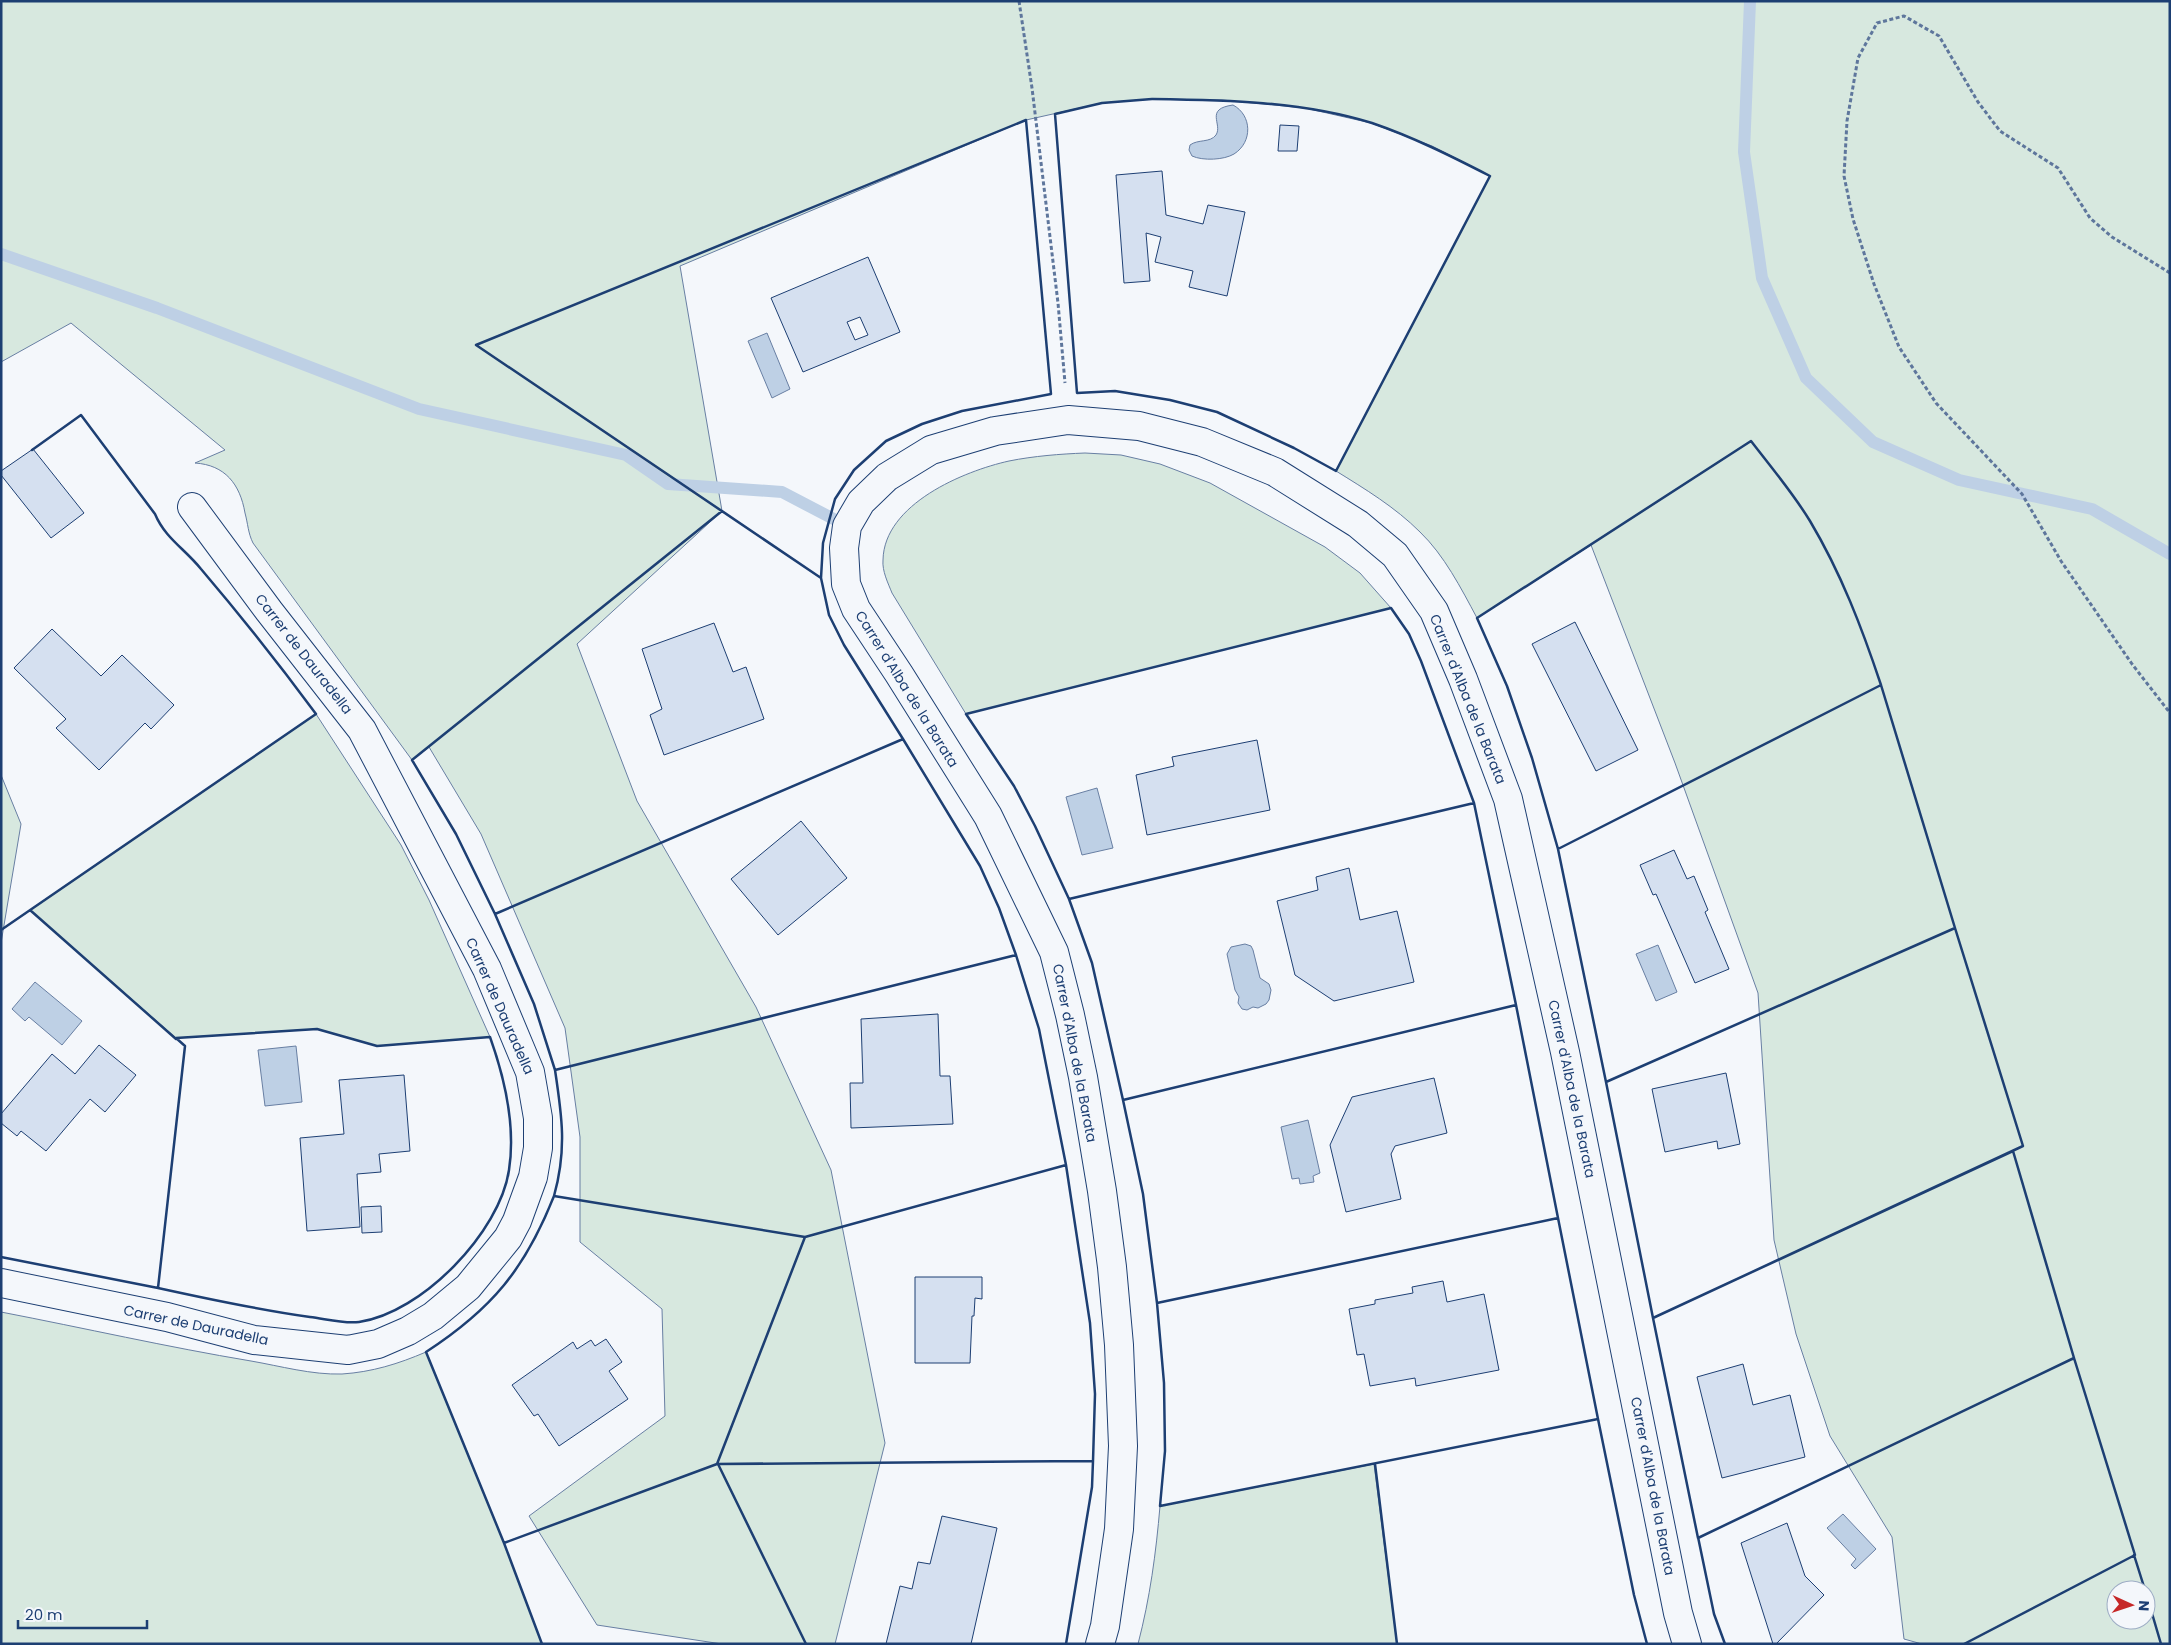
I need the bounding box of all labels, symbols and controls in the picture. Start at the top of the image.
street label: Carrer de Dauradella [251,590,357,718]
street label: Carrer d'Alba de la Barata [850,607,964,771]
street label: Carrer d'Alba de la Barata [1425,611,1511,787]
street label: Carrer de Dauradella [461,934,539,1078]
street label: Carrer d'Alba de la Barata [1048,962,1102,1144]
street label: Carrer d'Alba de la Barata [1543,998,1601,1180]
street label: Carrer de Dauradella [122,1300,270,1350]
street label: Carrer d'Alba de la Barata [1626,1395,1680,1577]
north arrow [2106,1580,2156,1630]
scale bar [18,1598,146,1630]
text: N [2134,1600,2154,1611]
text: 20 m [25,1604,63,1625]

